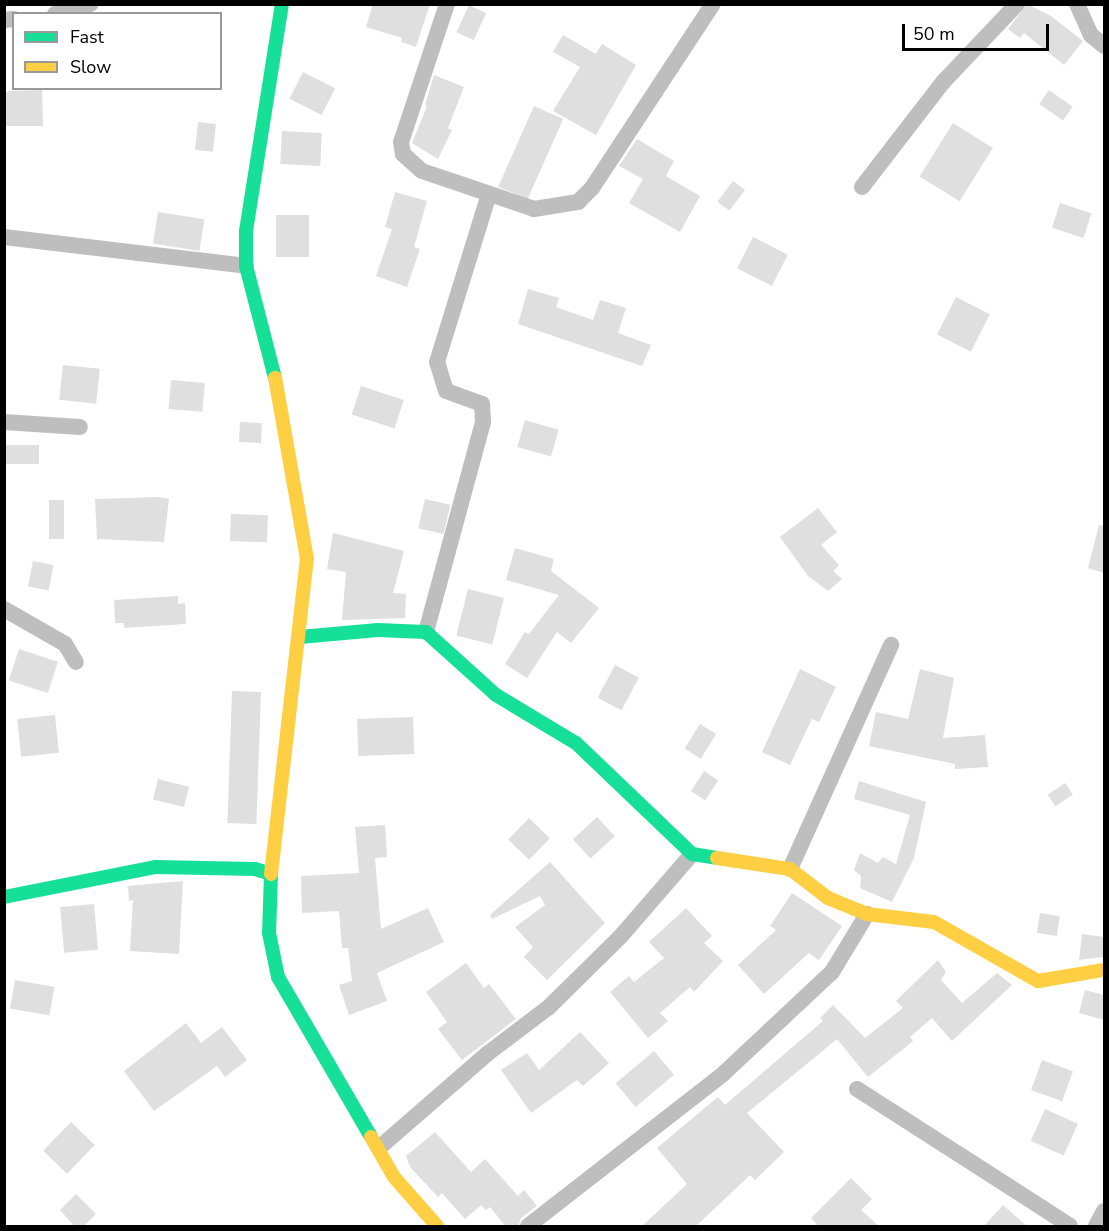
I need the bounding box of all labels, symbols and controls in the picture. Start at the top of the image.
legend [12,12,222,90]
scale bar [905,12,1052,50]
text: 50 m [913,22,955,46]
text: Fast [70,25,104,49]
text: Slow [70,55,111,79]

